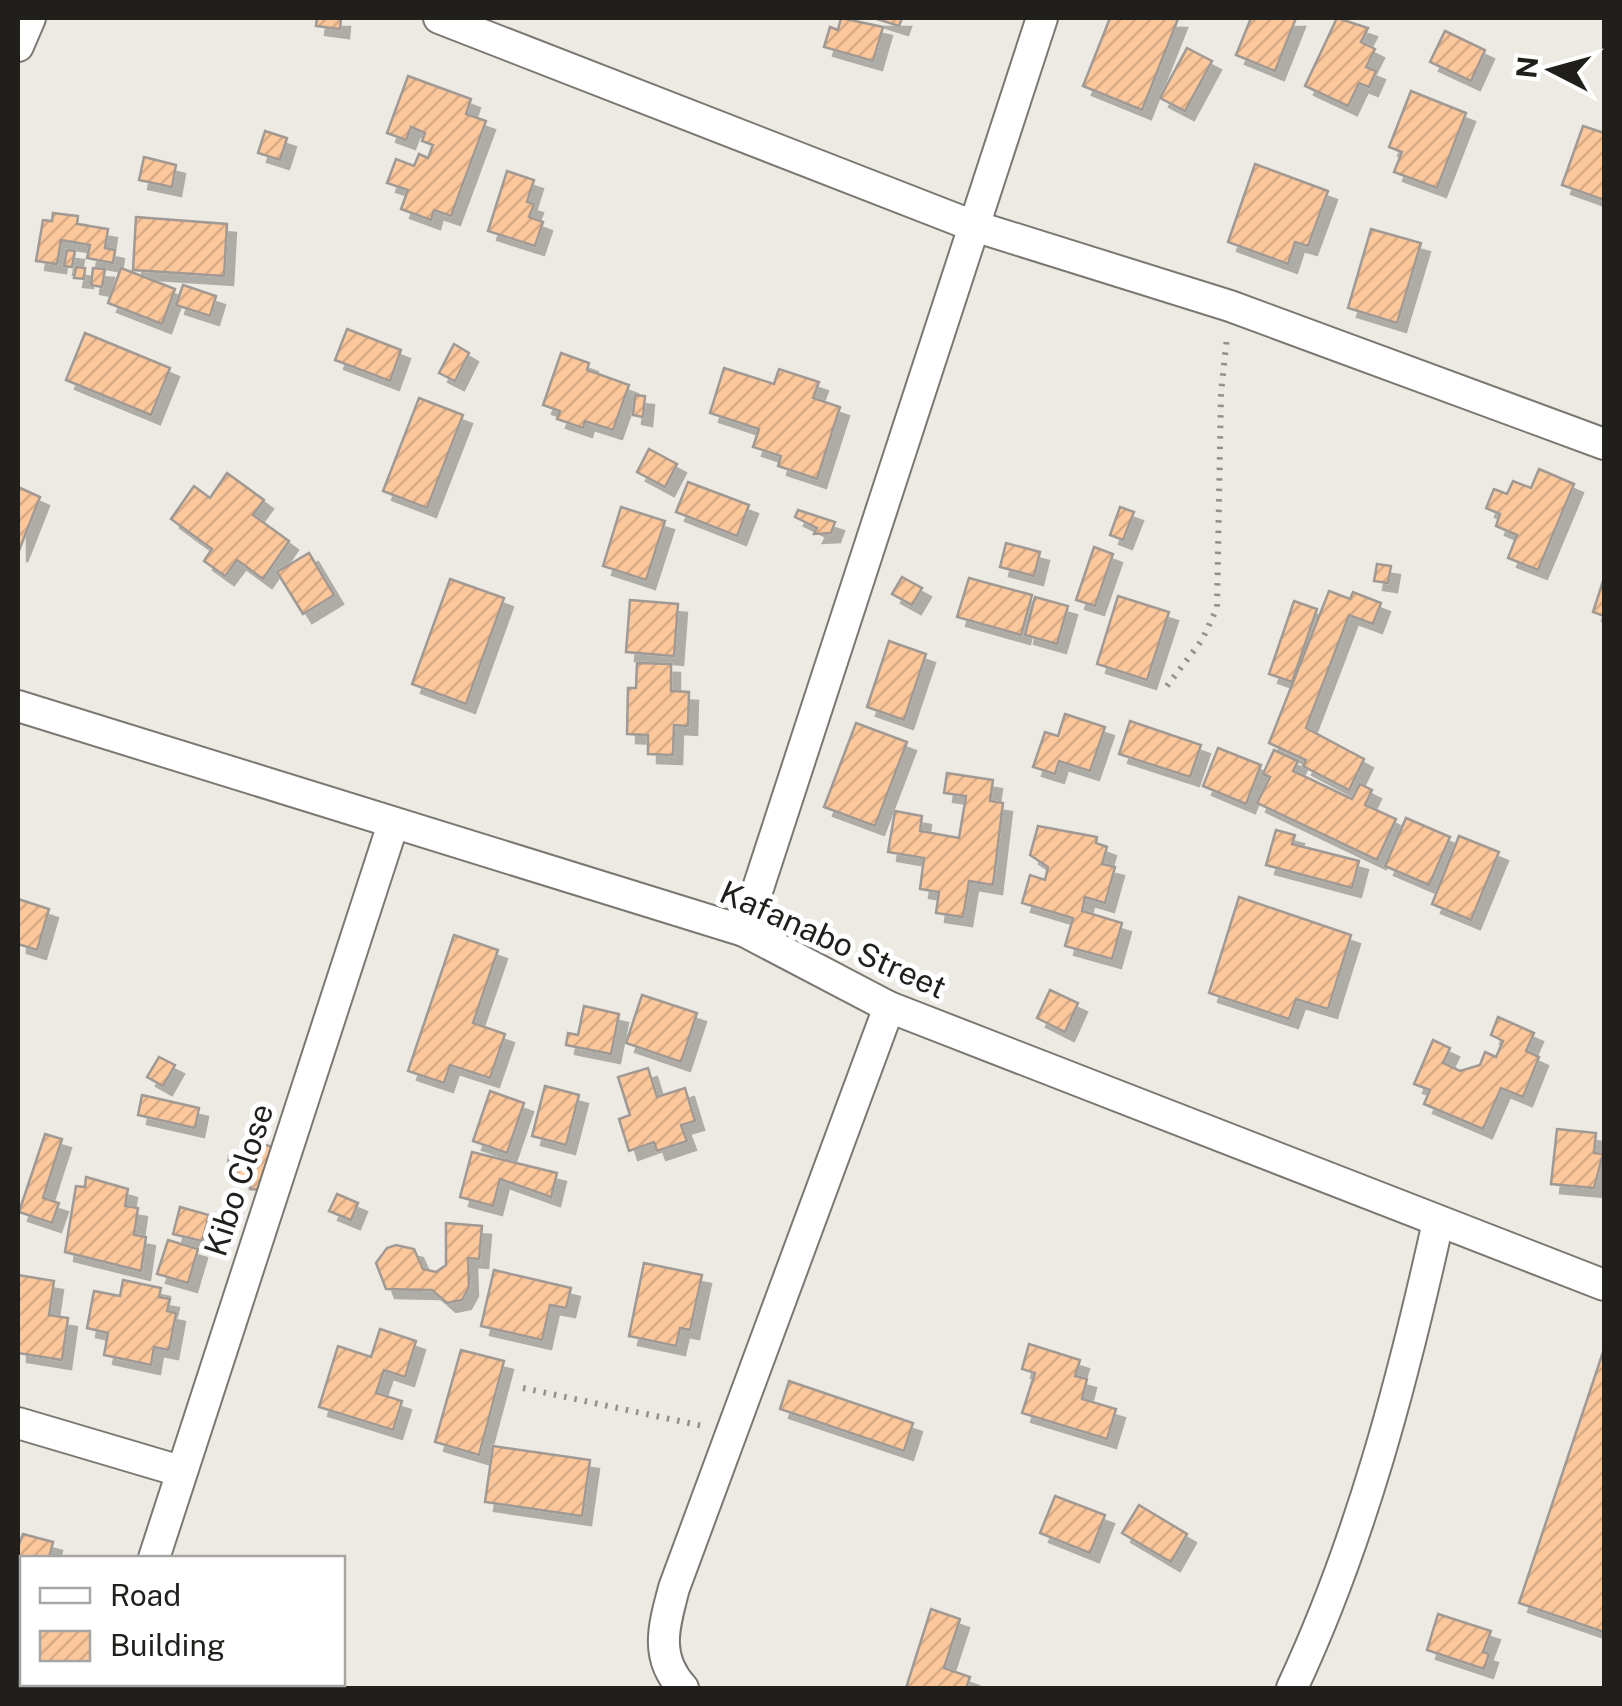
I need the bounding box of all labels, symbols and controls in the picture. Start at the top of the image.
north arrow [1502,20,1602,120]
text: N [1509,55,1544,80]
street label: Kafanabo Street [714,873,952,1006]
street label: Kibo Close [197,1099,281,1261]
legend [20,1556,345,1686]
text: Road [110,1577,181,1613]
text: Building [110,1627,225,1663]

